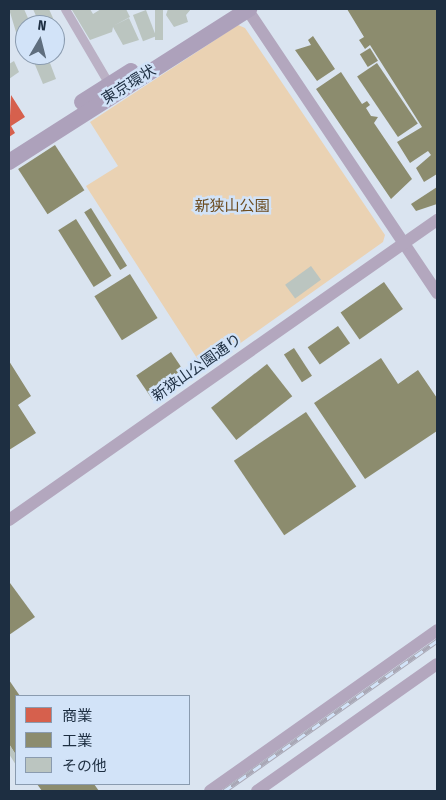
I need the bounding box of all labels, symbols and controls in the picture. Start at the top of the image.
north arrow [15,15,65,65]
text: N [37,17,47,35]
street label: 東京環状 [99,61,159,109]
park label: 新狭山公園 [195,198,269,216]
street label: 新狭山公園通り [149,331,245,405]
legend [15,695,190,785]
text: 商業 [62,707,92,725]
text: 工業 [62,732,92,750]
text: その他 [62,757,107,775]

